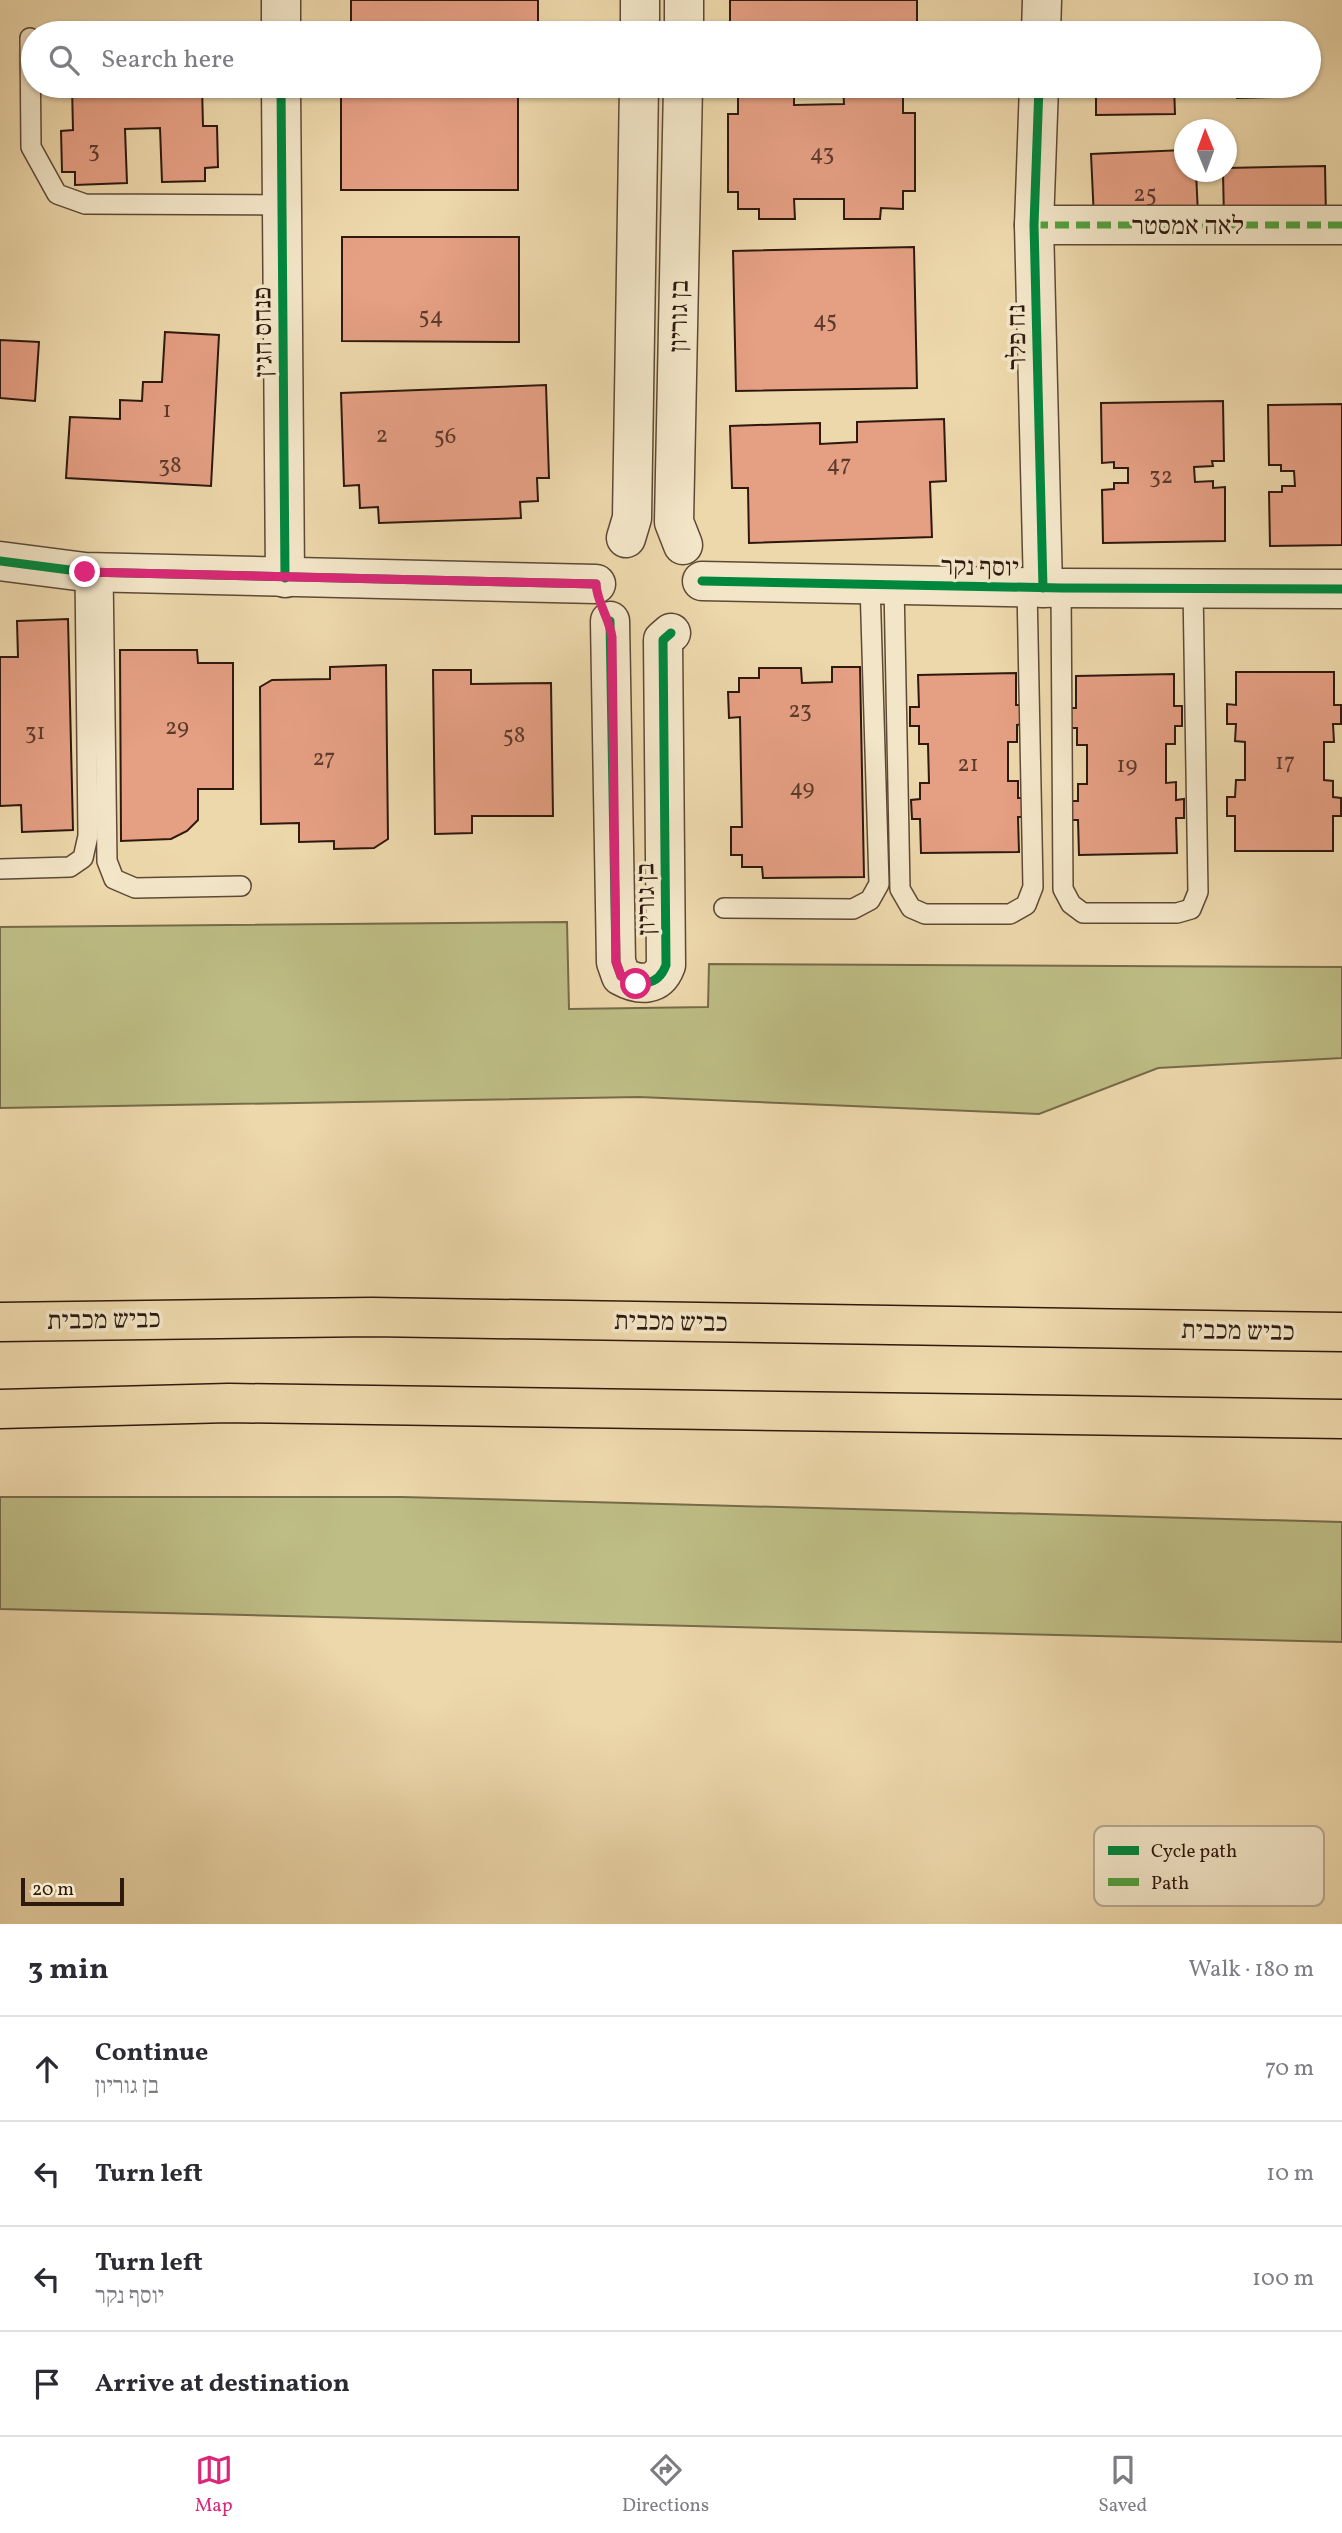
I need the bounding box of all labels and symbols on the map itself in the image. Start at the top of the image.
north arrow [1174,119,1237,182]
house number: 3 [88,135,100,167]
house number: 43 [810,138,834,170]
house number: 25 [1133,179,1157,211]
street label: לאה אמסטר [1132,209,1244,245]
street label: בן גוריון [661,280,699,352]
street label: פנחס חגין [245,286,283,377]
house number: 54 [419,301,443,333]
street label: נח פלר [999,304,1037,370]
house number: 45 [813,305,837,337]
house number: 1 [163,395,171,427]
house number: 2 [376,420,388,452]
house number: 56 [434,421,456,453]
house number: 47 [827,449,851,481]
house number: 38 [158,450,182,482]
house number: 32 [1149,461,1173,493]
street label: יוסף נקר [941,549,1019,587]
route end [69,556,100,587]
house number: 23 [788,695,812,727]
house number: 29 [165,712,189,744]
house number: 31 [25,717,45,749]
house number: 58 [503,720,525,752]
house number: 27 [313,743,335,775]
house number: 17 [1275,747,1295,779]
house number: 21 [957,749,979,781]
house number: 19 [1117,750,1137,782]
house number: 49 [790,773,815,805]
street label: בן גוריון [628,863,666,935]
route start [620,968,651,999]
street label: כביש מכבית [47,1302,161,1340]
street label: כביש מכבית [614,1304,728,1342]
street label: כביש מכבית [1181,1313,1295,1351]
legend [1094,1826,1324,1906]
text: Cycle path [1151,1839,1237,1865]
text: Path [1151,1871,1189,1897]
scale bar [21,1875,124,1907]

